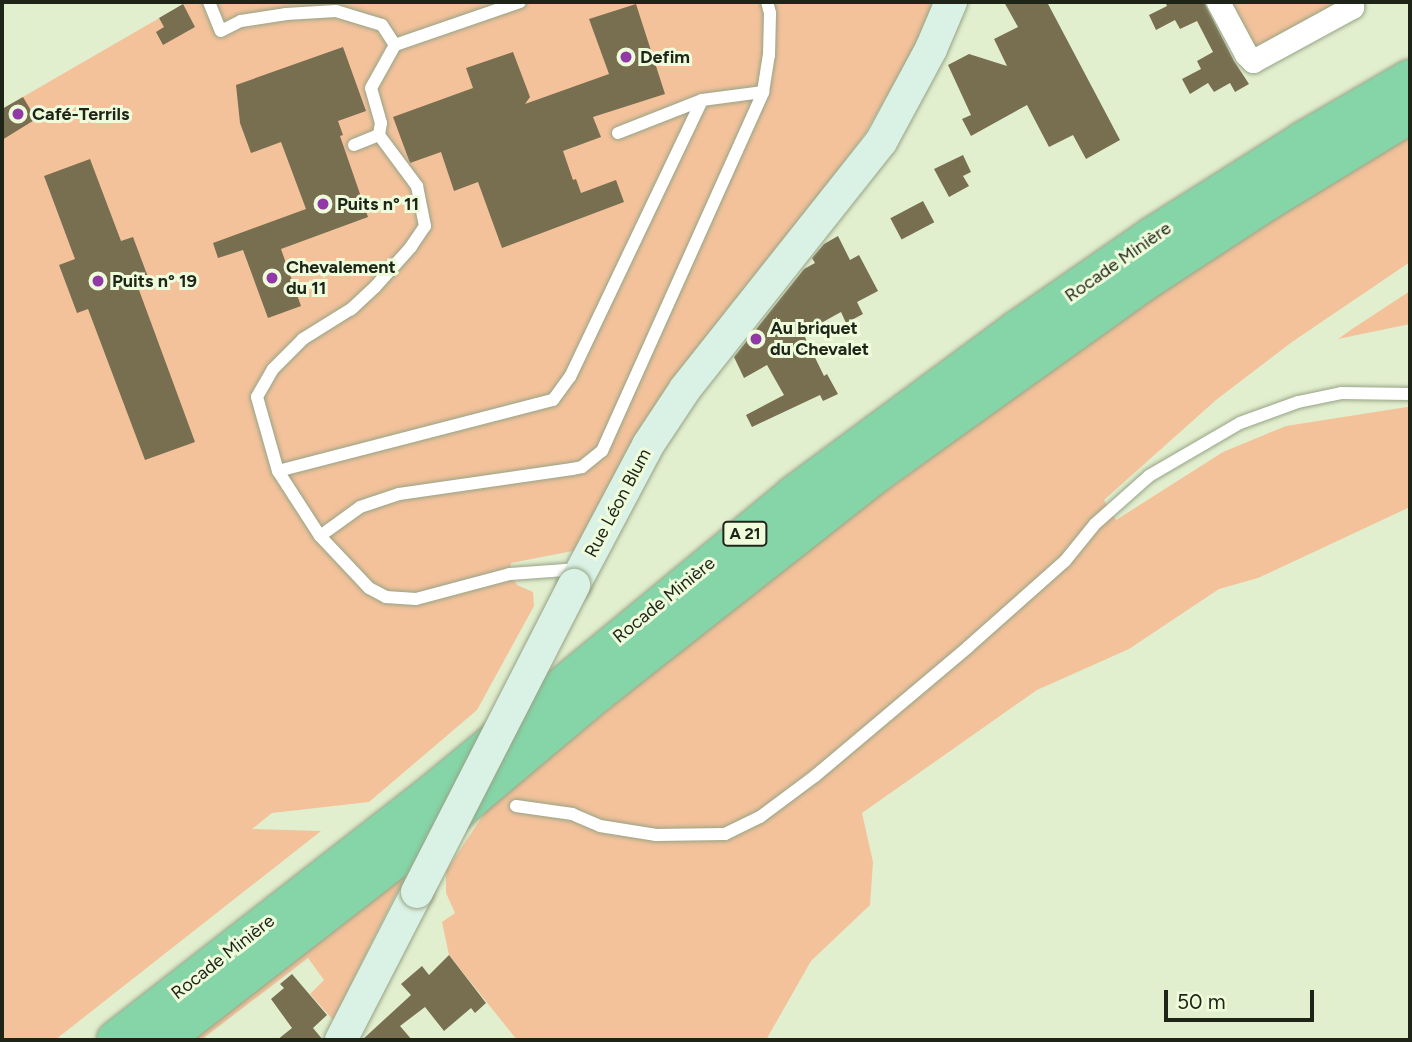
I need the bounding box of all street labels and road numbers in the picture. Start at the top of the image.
street label: Rocade Minière [1061,217,1175,307]
street label: Rue Léon Blum [580,445,656,561]
road number: A 21 [722,522,768,547]
street label: Rocade Minière [609,552,719,648]
street label: Rocade Minière [167,910,279,1004]

